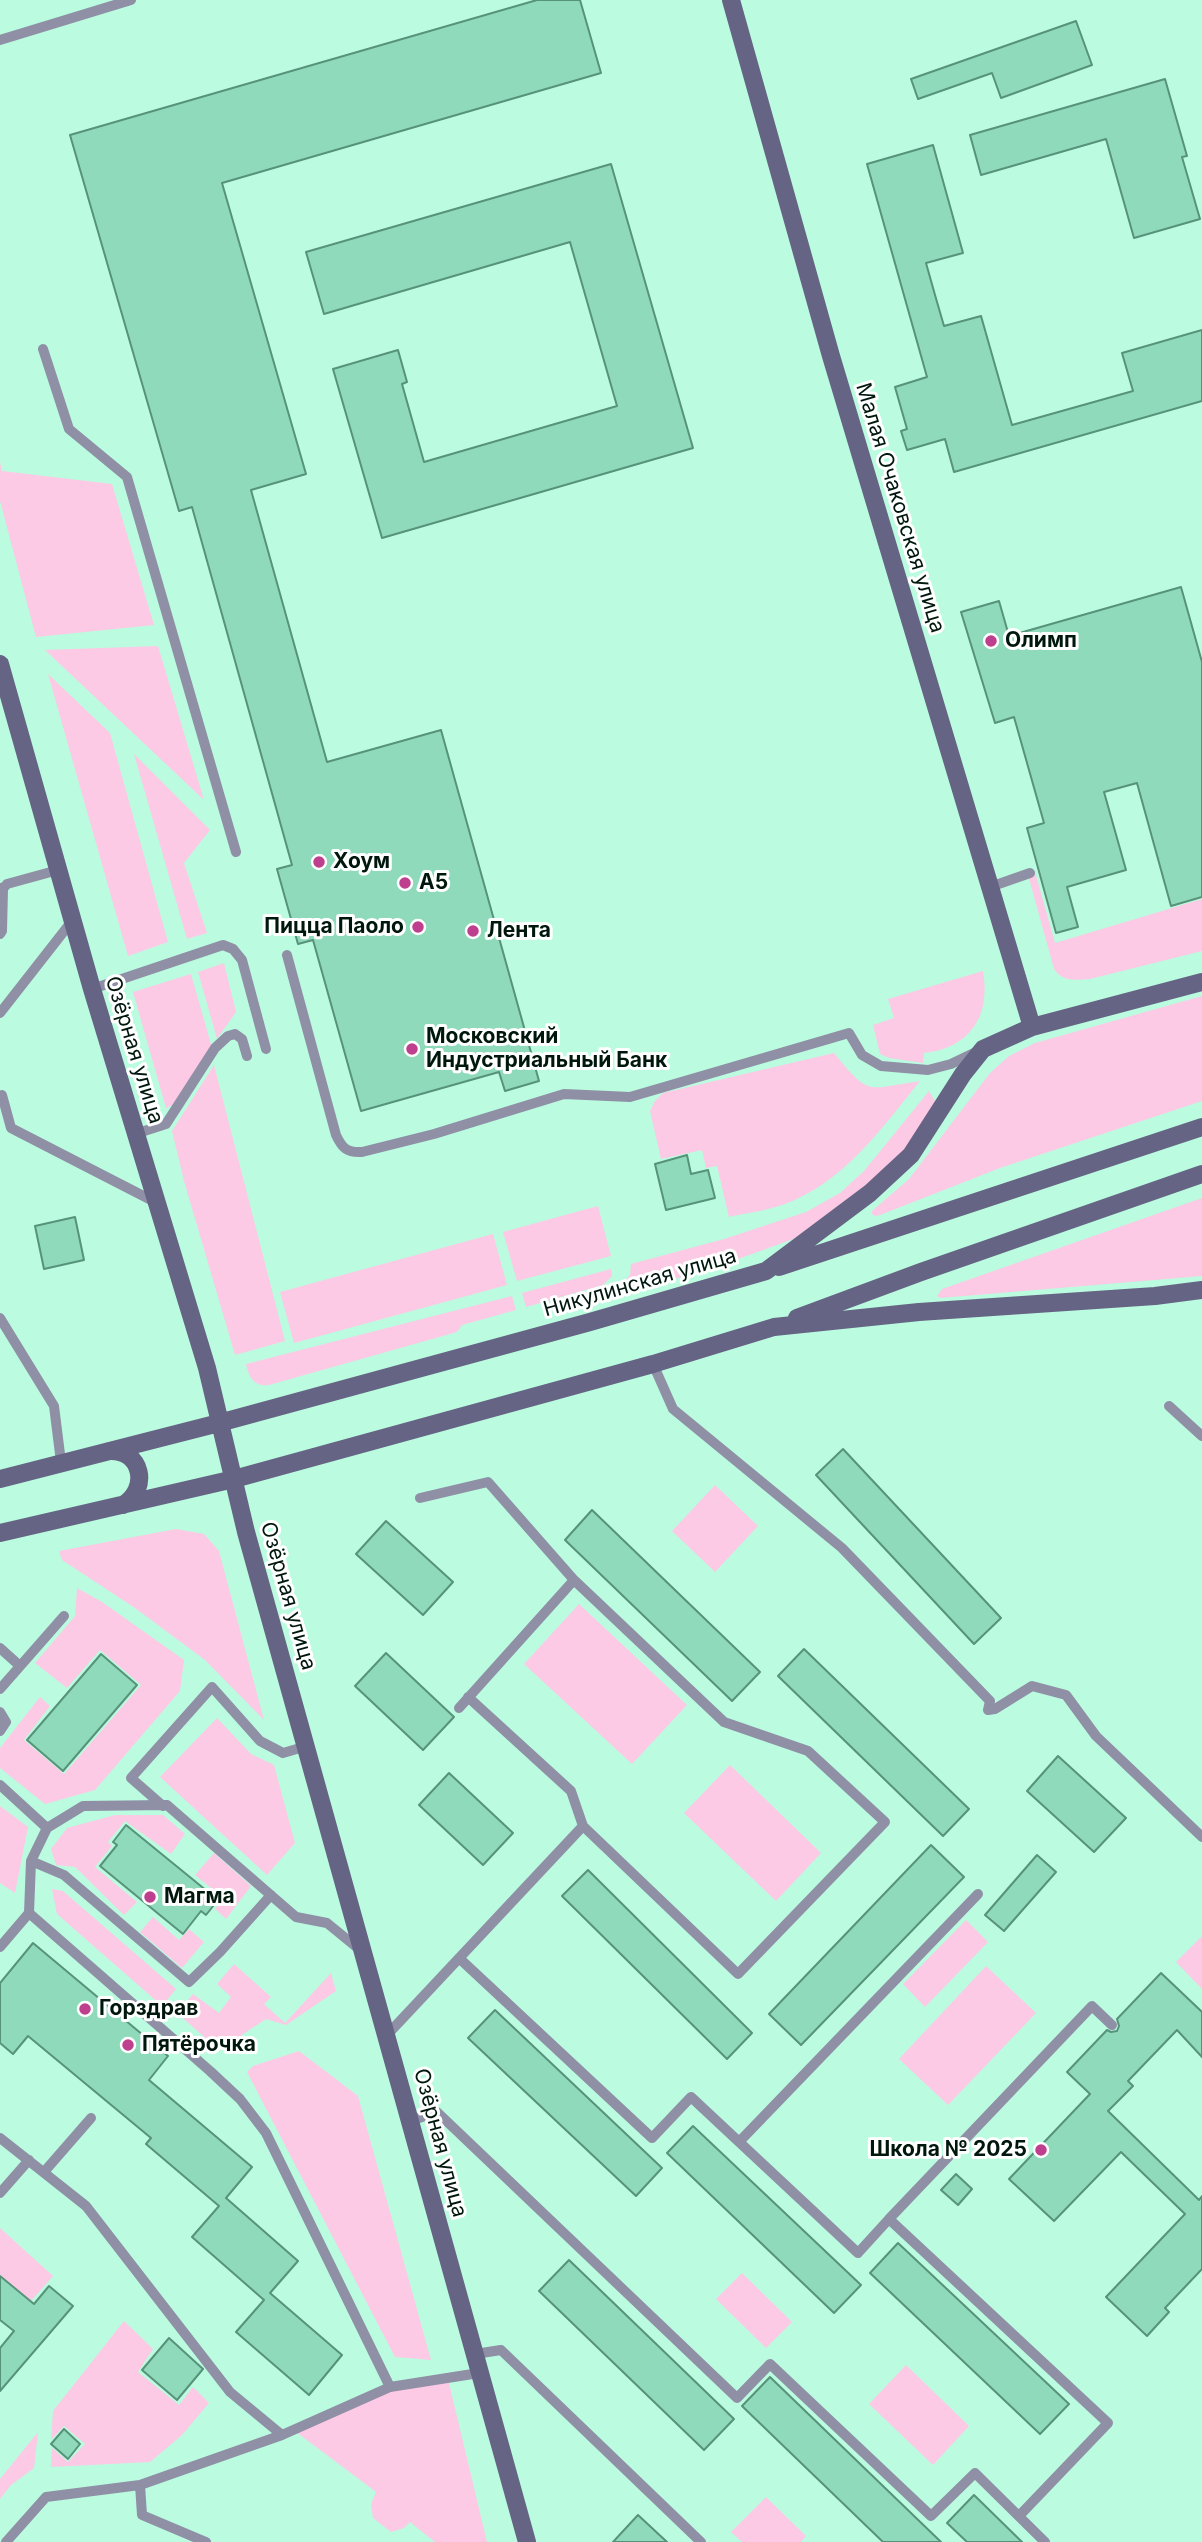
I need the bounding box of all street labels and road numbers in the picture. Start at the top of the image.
street label: Малая Очаковская улица [850,380,950,636]
street label: Озёрная улица [100,973,168,1127]
street label: Никулинская улица [541,1243,739,1323]
street label: Озёрная улица [255,1519,321,1673]
street label: Озёрная улица [408,2066,472,2220]

